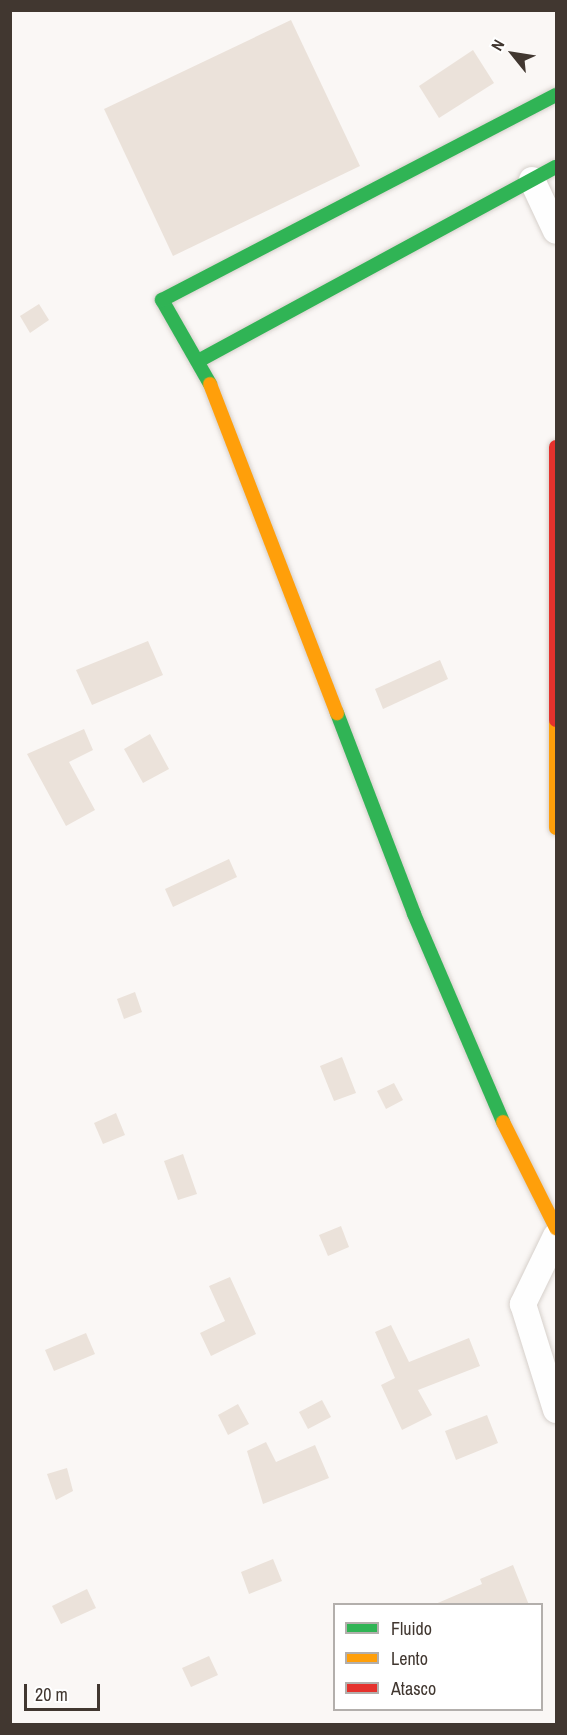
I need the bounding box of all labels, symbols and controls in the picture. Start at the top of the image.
north arrow [483,24,543,84]
text: N [486,35,509,55]
legend [333,1603,543,1711]
text: Fluido [391,1616,432,1641]
text: Lento [391,1646,428,1671]
scale bar [27,1672,104,1710]
text: Atasco [391,1676,436,1701]
text: 20 m [35,1682,68,1707]

